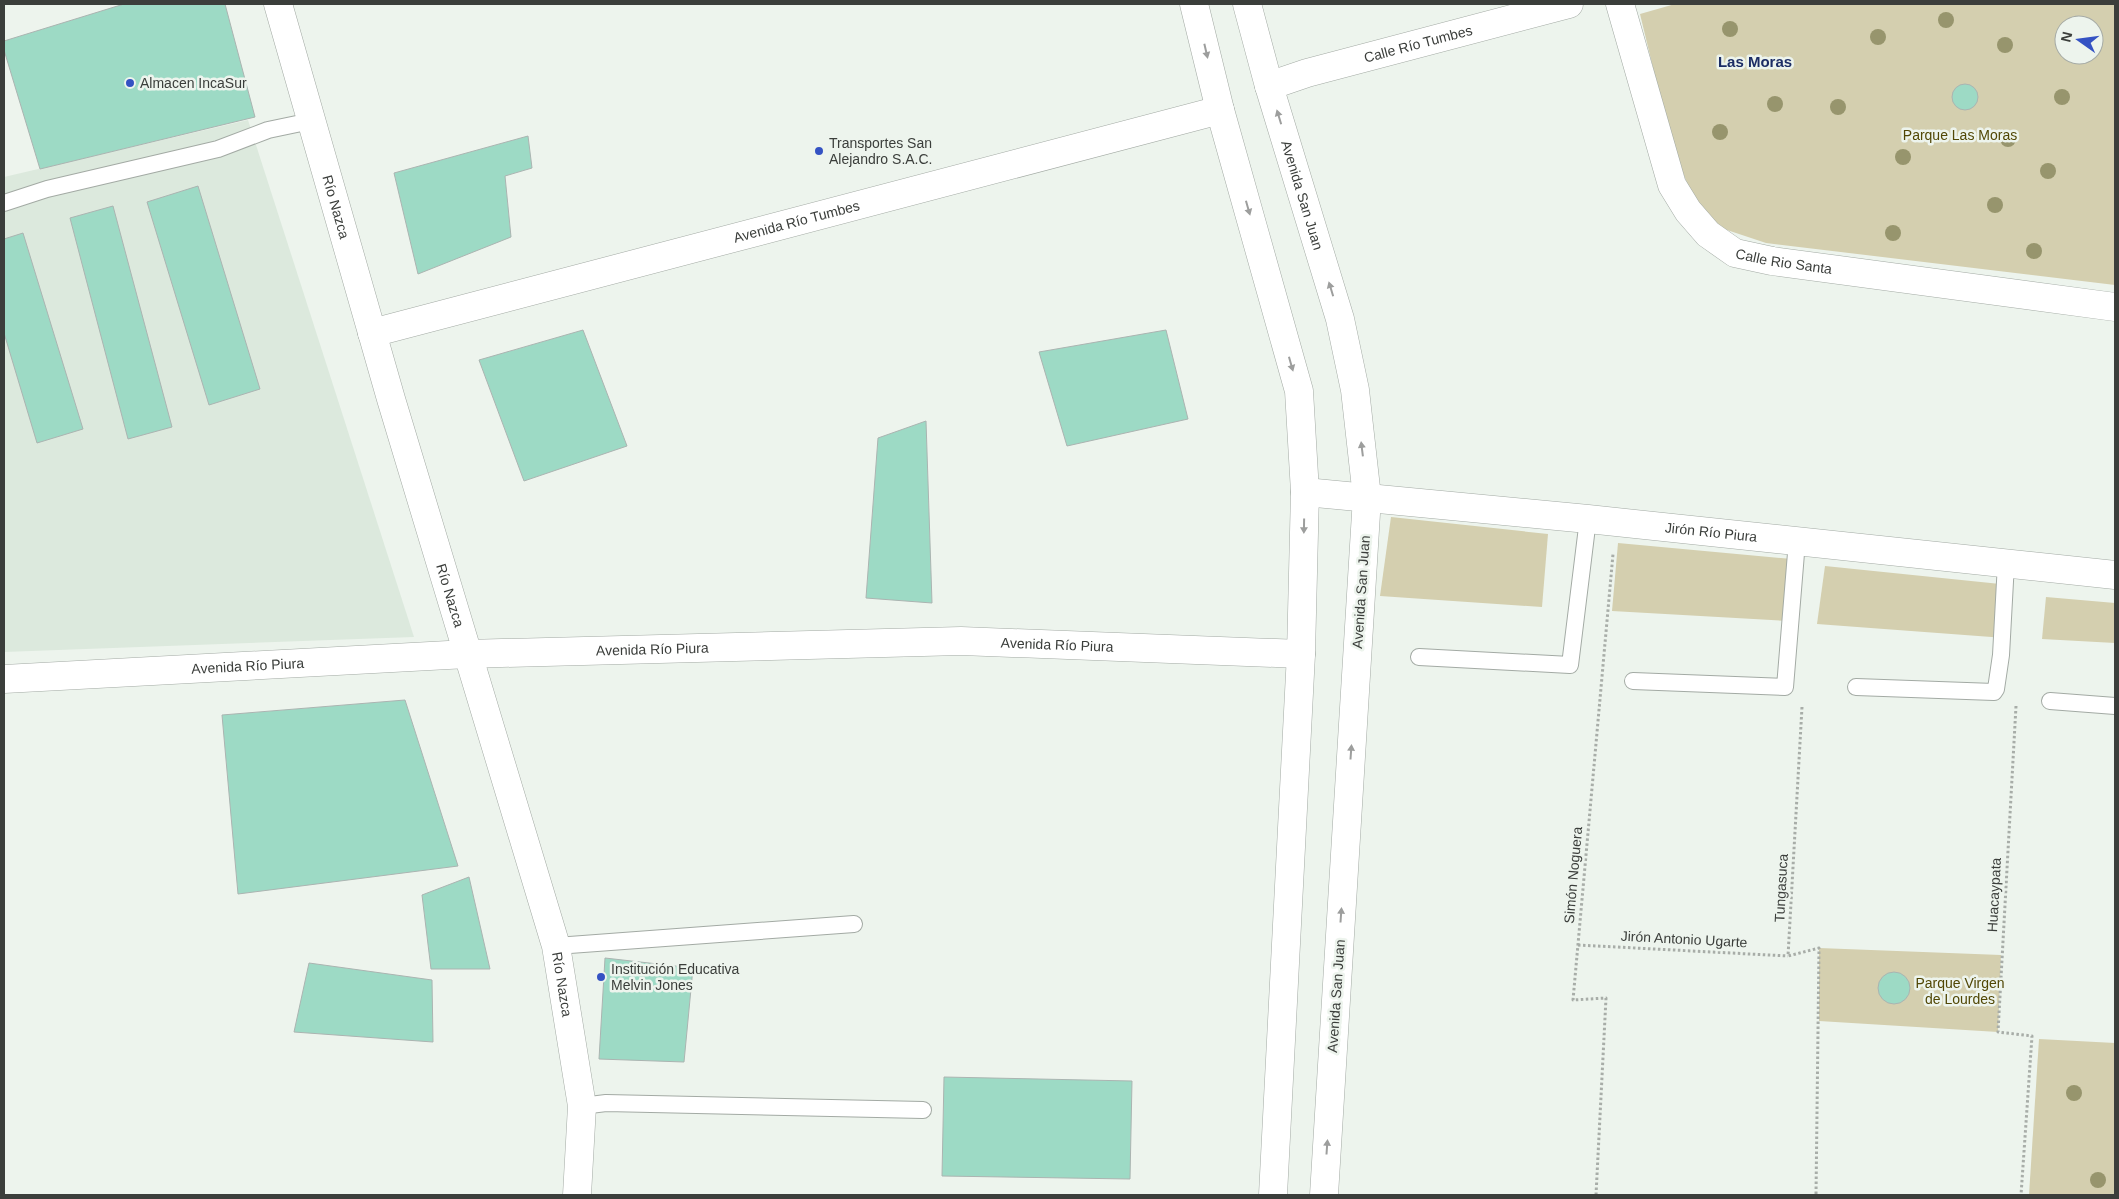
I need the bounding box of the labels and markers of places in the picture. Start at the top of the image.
place label: Almacen IncaSur [140,75,247,91]
marker: Almacen IncaSur [124,77,136,89]
place label: Transportes San Alejandro S.A.C. [829,135,933,167]
marker: Transportes San Alejandro S.A.C. [813,145,825,157]
place label: Institución Educativa Melvin Jones [611,961,740,993]
marker: Institución Educativa Melvin Jones [595,971,607,983]

